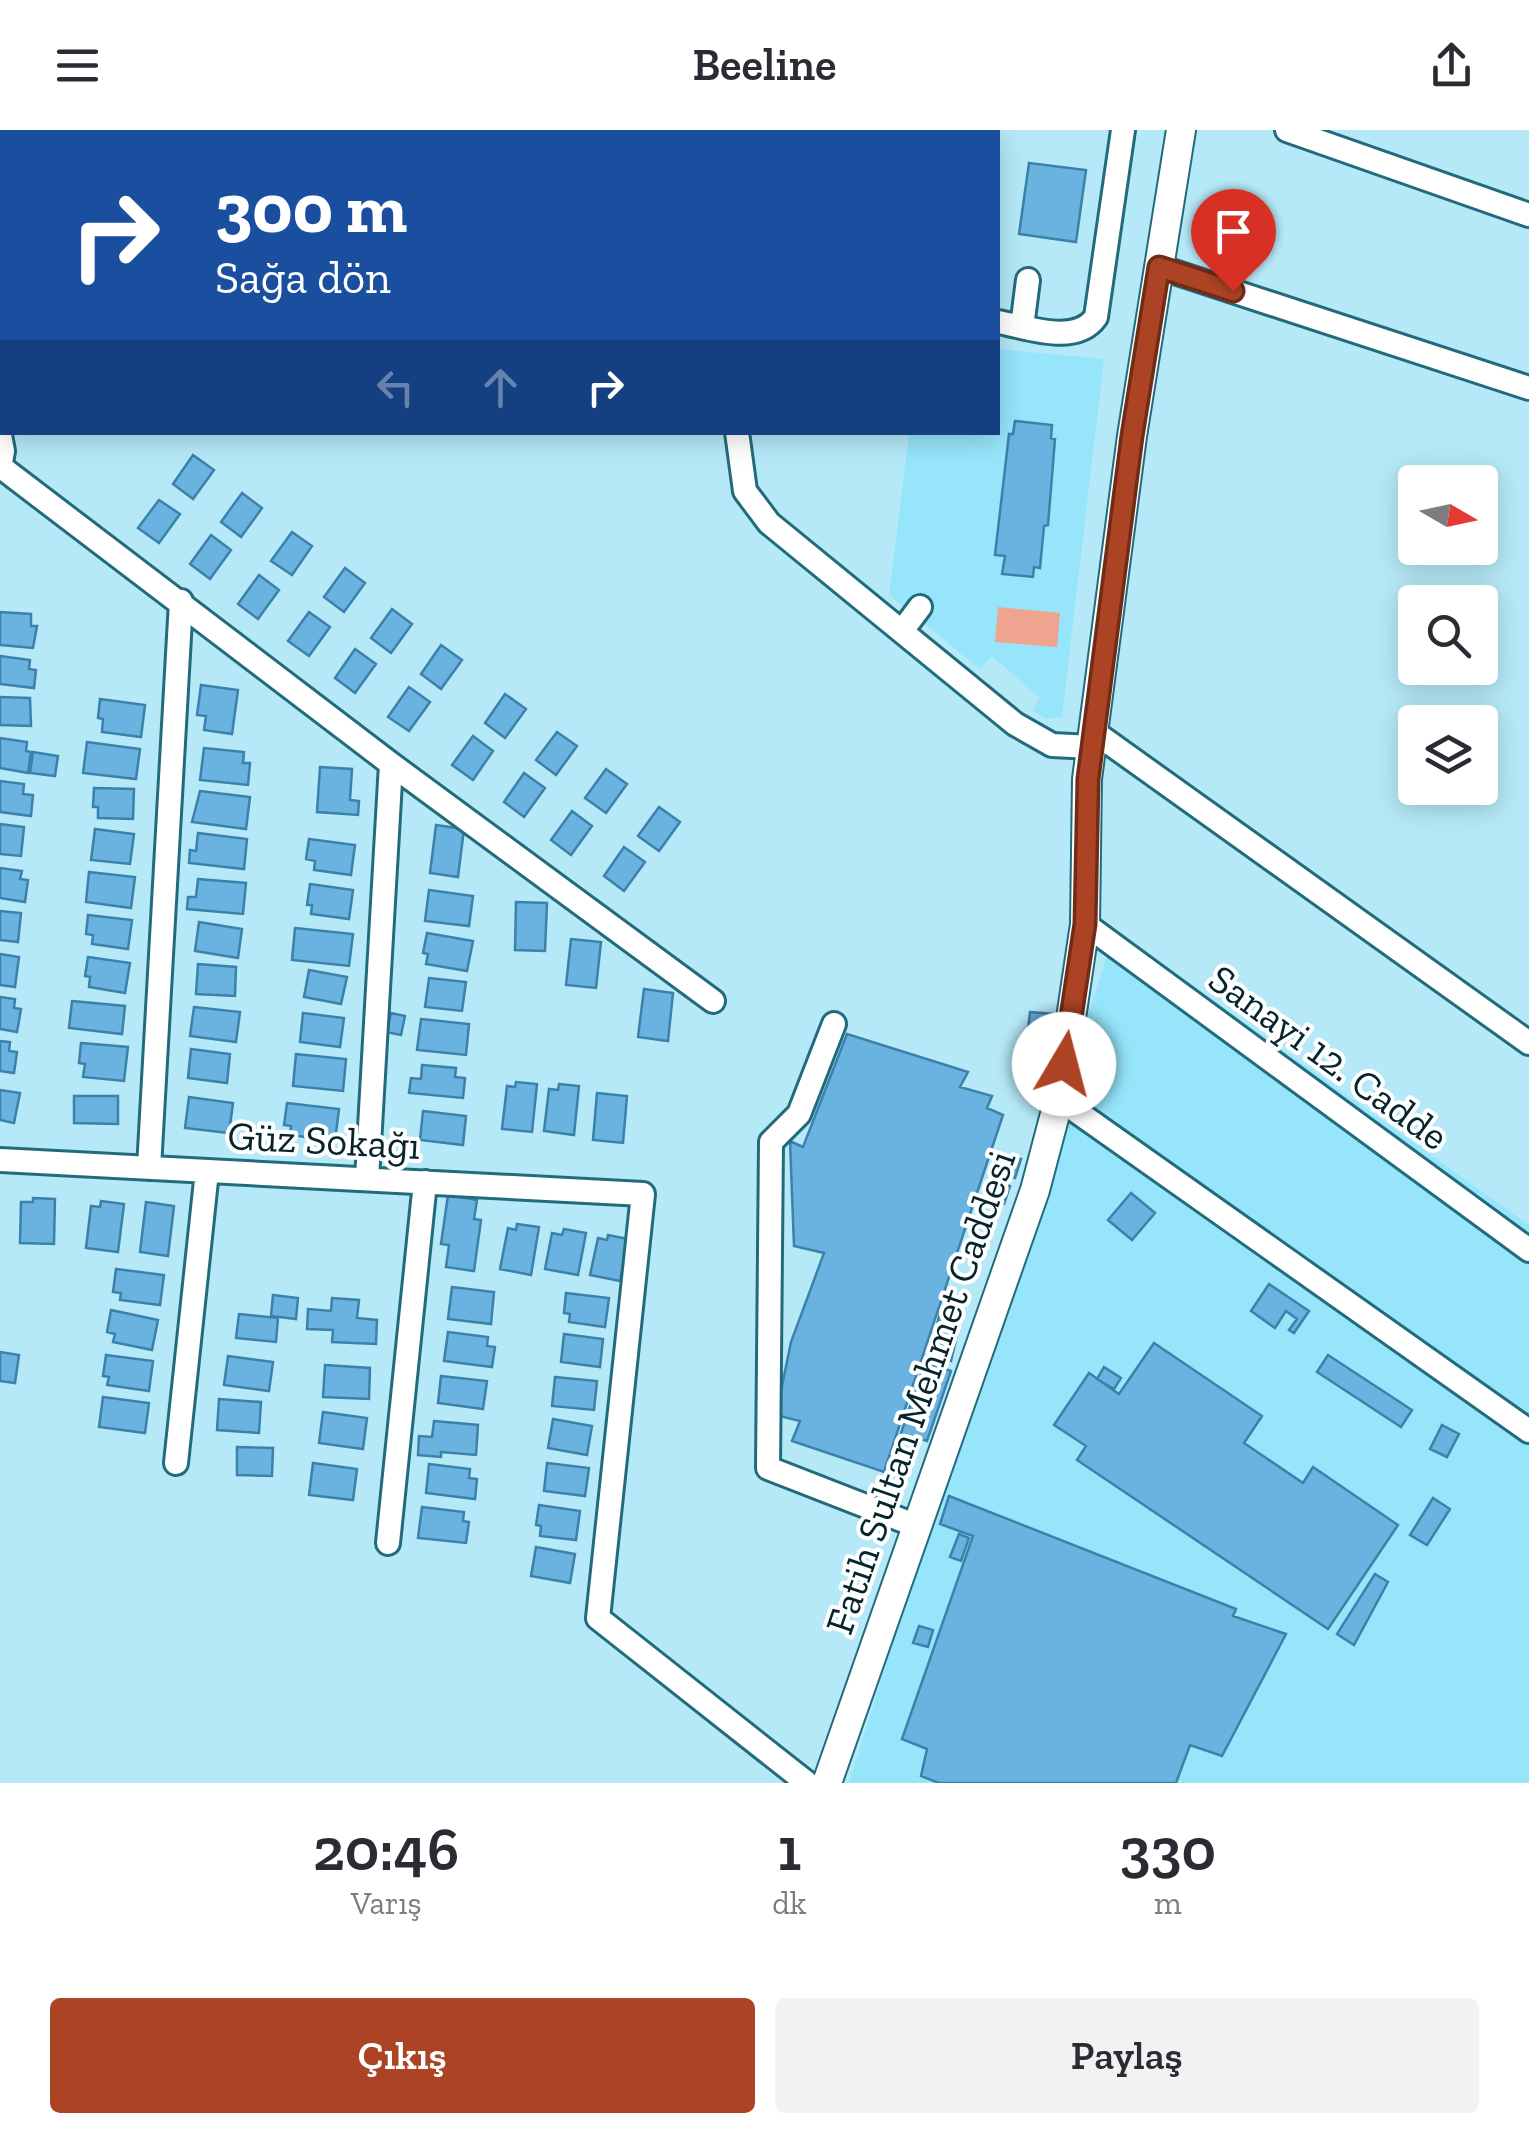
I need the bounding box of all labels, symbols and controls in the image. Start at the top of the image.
icon: menu [50,38,105,93]
text: Beeline [692,38,837,92]
icon: share [1424,38,1479,93]
text: 300 m [215,166,407,250]
icon: right [50,170,180,300]
pin [1191,189,1276,292]
icon: arrive [1206,204,1261,259]
text: Sağa dön [215,251,391,305]
icon: left [368,360,423,415]
icon: ahead [473,360,528,415]
icon: right [578,360,633,415]
north arrow [1398,465,1498,565]
map controls [1398,465,1498,805]
button: search [1398,585,1498,685]
button: layers [1398,705,1498,805]
street label: Sanayi 12. Cadde [1200,954,1458,1160]
position arrow [1012,1012,1116,1116]
street label: Güz Sokağı [226,1111,422,1169]
street label: Fatih Sultan Mehmet Caddesi [815,1144,1025,1640]
text: 20:46 [313,1813,459,1885]
text: 1 [777,1813,801,1885]
text: 330 [1119,1813,1216,1885]
text: Varış [351,1884,421,1922]
text: dk [772,1884,806,1922]
text: m [1154,1884,1182,1922]
button: Çıkış [50,1998,755,2113]
button: Paylaş [775,1998,1479,2113]

